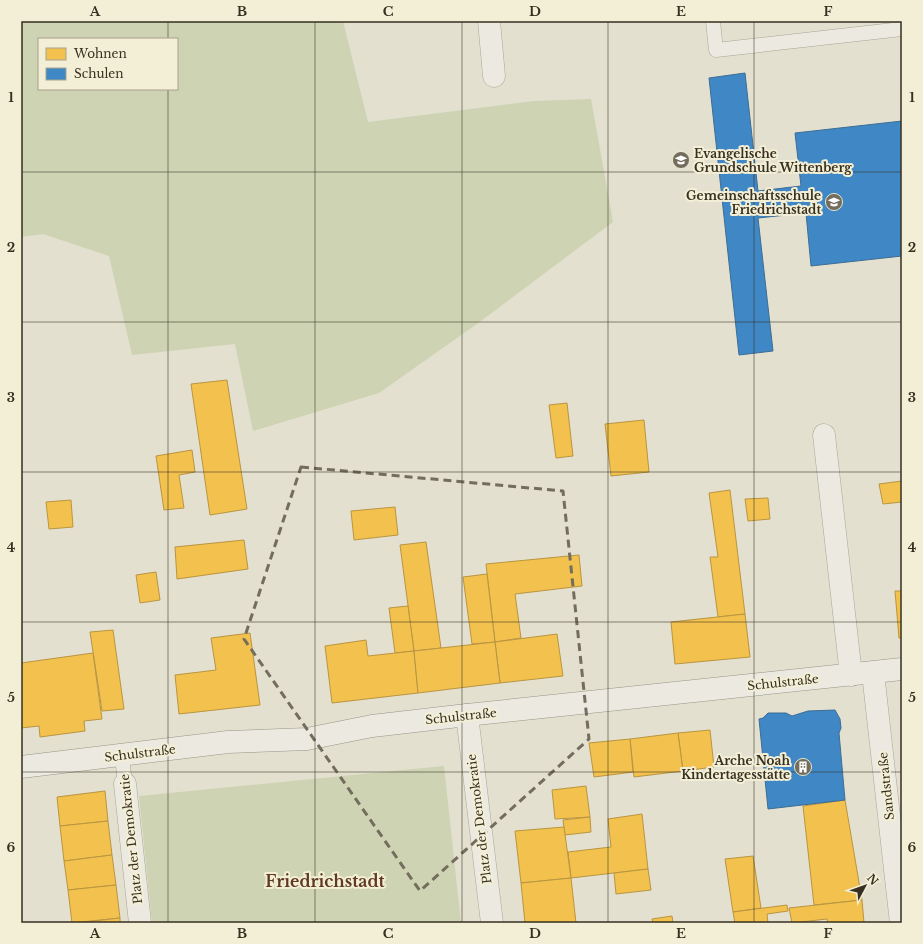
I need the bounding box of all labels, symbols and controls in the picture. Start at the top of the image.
text: A [89,3,101,20]
text: B [237,3,247,20]
text: C [383,3,394,20]
text: D [529,3,541,20]
text: E [676,3,686,20]
text: F [824,3,833,20]
legend [38,38,178,90]
text: Wohnen [73,46,127,61]
text: Schulen [74,66,124,81]
text: 1 [8,89,14,106]
text: 1 [909,89,915,106]
place label: Evangelische Grundschule Wittenberg [694,146,852,175]
school or university icon: Evangelische Grundschule Wittenberg [671,150,691,170]
place label: Gemeinschaftsschule Friedrichstadt [686,188,821,217]
school or university icon: Gemeinschaftsschule Friedrichstadt [824,192,844,212]
text: 2 [7,239,15,256]
text: 2 [908,239,916,256]
text: 3 [7,389,15,406]
text: 3 [908,389,916,406]
text: 4 [7,539,16,556]
text: 4 [908,539,917,556]
street label: Schulstraße [747,671,820,693]
text: 5 [7,689,15,706]
text: 5 [908,689,916,706]
street label: Schulstraße [425,705,498,727]
street label: Schulstraße [103,741,177,765]
street label: Sandstraße [875,751,897,821]
street label: Platz der Demokratie [464,753,494,885]
place label: Arche Noah Kindertagesstätte [681,753,790,782]
building icon: Arche Noah Kindertagesstätte [793,757,813,777]
street label: Platz der Demokratie [117,773,145,905]
text: 6 [7,839,16,856]
text: 6 [908,839,917,856]
north arrow [845,866,885,906]
district label: Friedrichstadt [265,871,386,891]
text: N [864,871,882,888]
text: A [89,925,101,942]
text: B [237,925,247,942]
text: C [383,925,394,942]
text: D [529,925,541,942]
text: E [676,925,686,942]
text: F [824,925,833,942]

